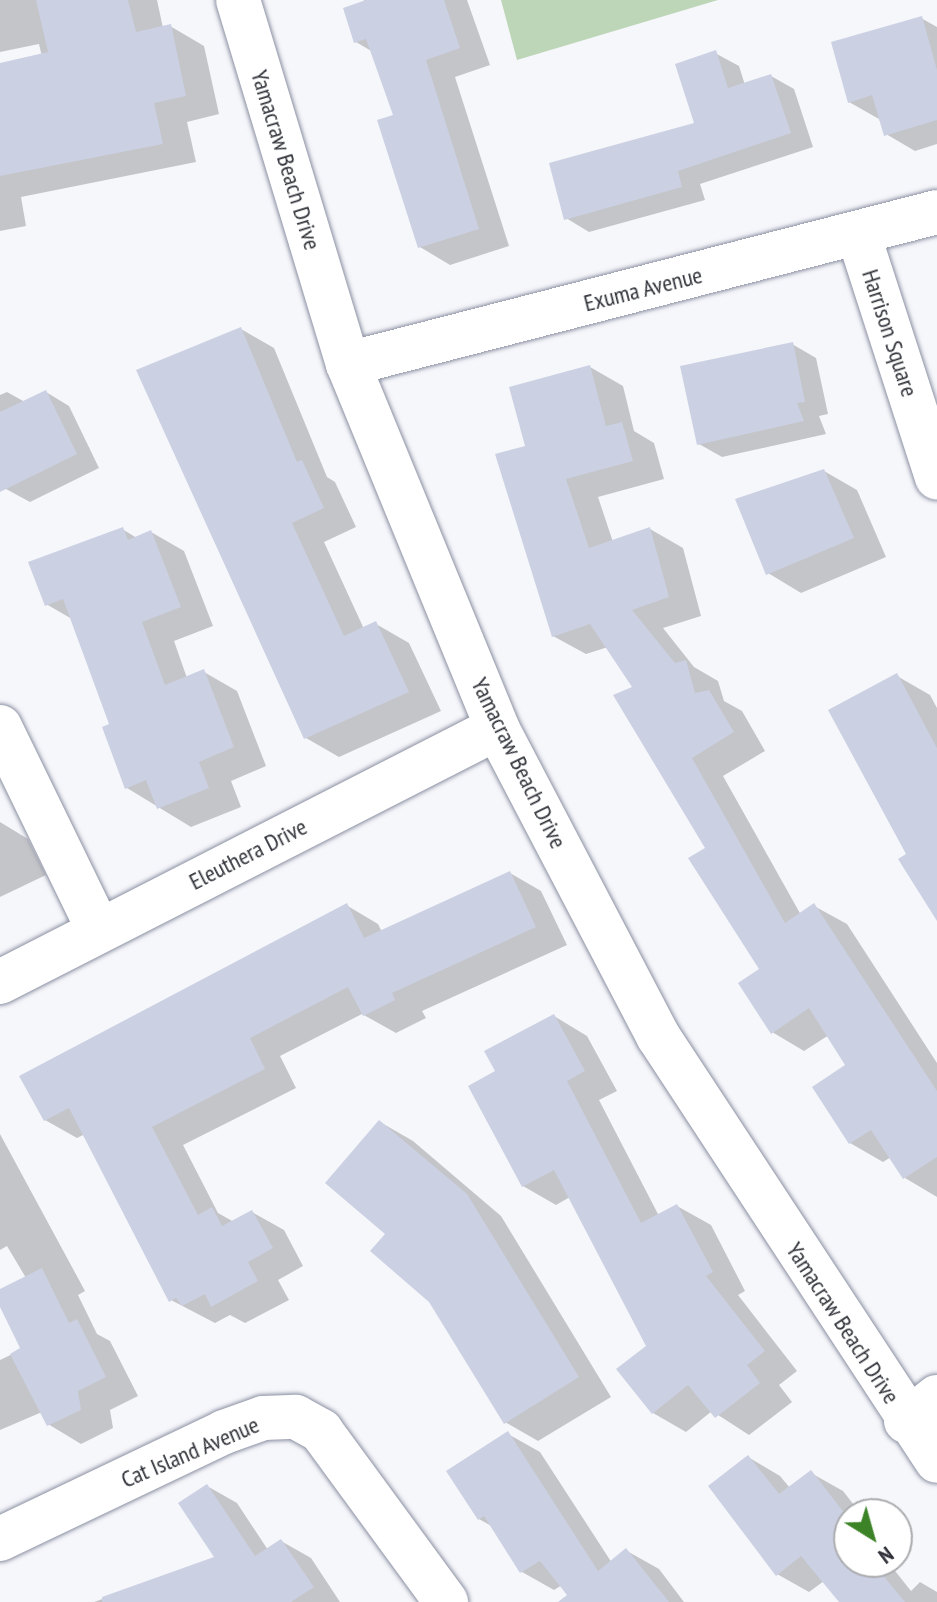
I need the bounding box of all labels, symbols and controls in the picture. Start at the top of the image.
street label: Yamacraw Beach Drive [245,66,327,254]
street label: Exuma Avenue [581,260,705,318]
street label: Harrison Square [856,266,924,400]
street label: Yamacraw Beach Drive [465,673,573,853]
street label: Eleuthera Drive [184,812,312,896]
street label: Yamacraw Beach Drive [780,1237,906,1409]
street label: Cat Island Avenue [116,1410,264,1494]
north arrow [833,1498,913,1578]
text: N [873,1541,899,1570]

